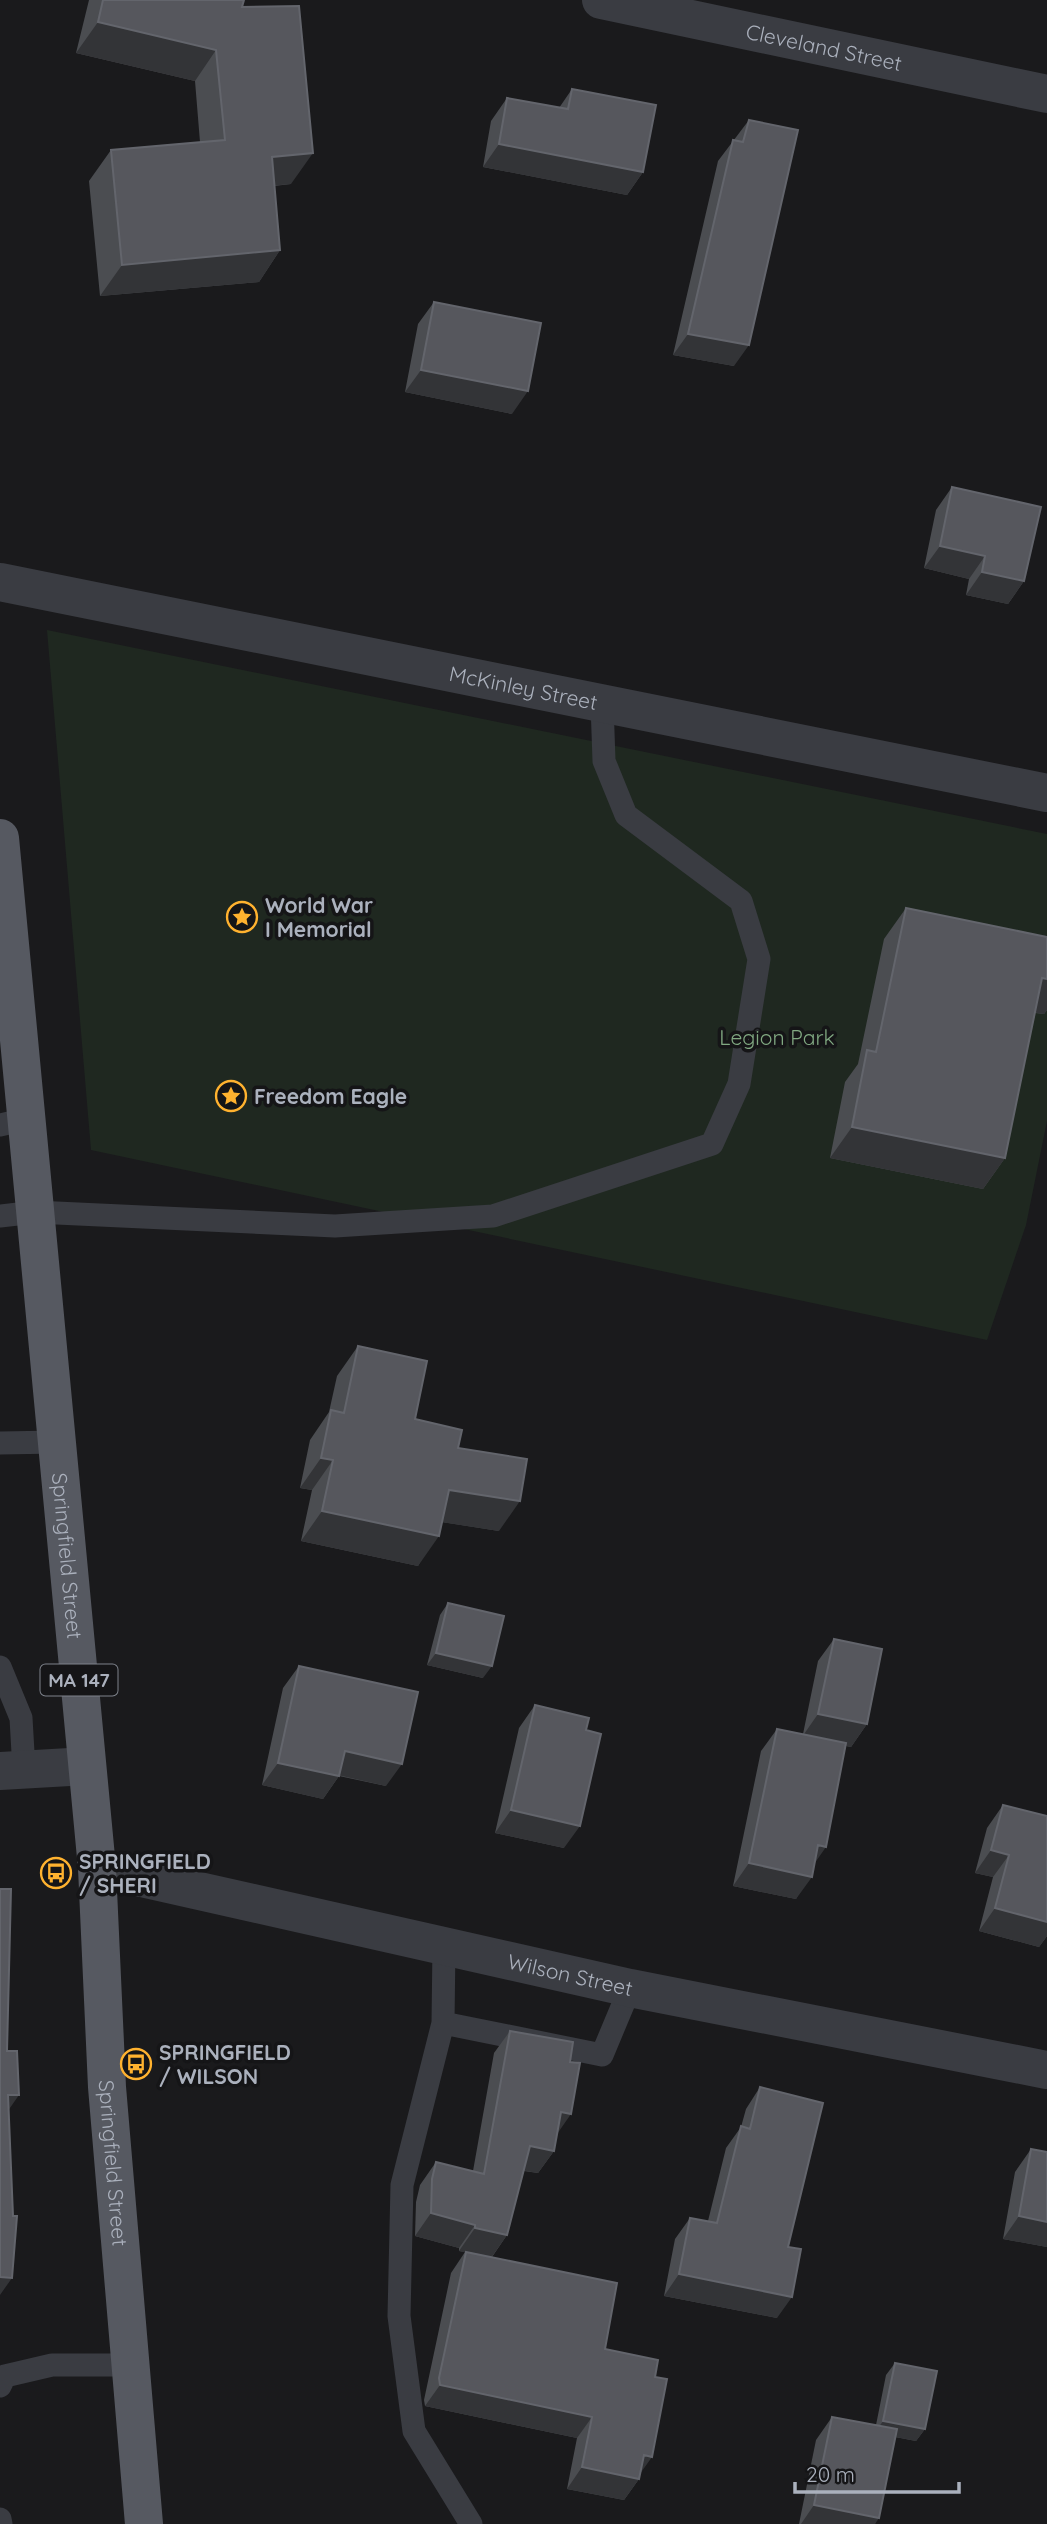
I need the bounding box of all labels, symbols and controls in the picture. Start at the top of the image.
street label: Cleveland Street [744,18,904,76]
street label: McKinley Street [447,660,600,715]
place label: World War I Memorial [265,892,373,942]
place icon: World War I Memorial [225,900,259,934]
park label: Legion Park [719,1024,835,1050]
place icon: Freedom Eagle [214,1079,248,1113]
place label: Freedom Eagle [254,1083,407,1109]
street label: Springfield Street [47,1472,88,1640]
road number: MA 147 [41,1664,118,1696]
place label: SPRINGFIELD / SHERI [79,1848,211,1898]
bus stop icon: SPRINGFIELD / SHERI [39,1856,73,1890]
street label: Wilson Street [505,1948,635,2001]
place label: SPRINGFIELD / WILSON [159,2039,291,2089]
bus stop icon: SPRINGFIELD / WILSON [119,2047,153,2081]
street label: Springfield Street [94,2079,133,2247]
scale bar [795,2450,960,2494]
text: 20 m [806,2461,855,2487]

